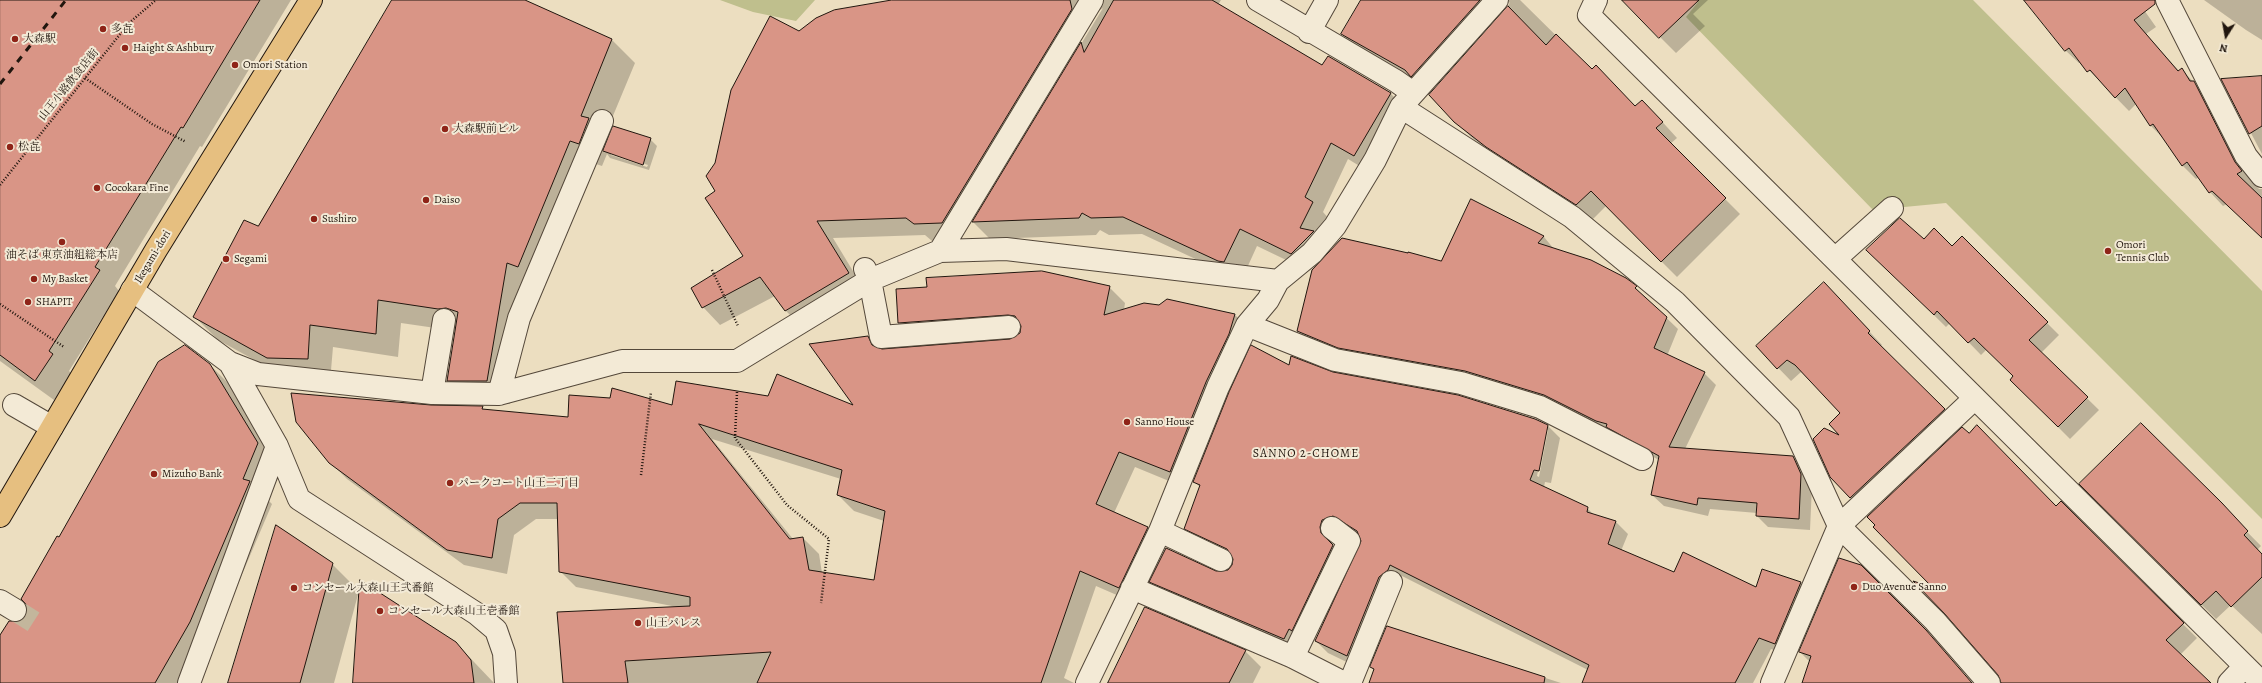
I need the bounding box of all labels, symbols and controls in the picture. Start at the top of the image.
north arrow [2206,16,2246,56]
place label: 多㐂 [111,22,133,36]
marker: 多㐂 [98,24,108,34]
place label: 大森駅 [23,32,56,46]
marker: 大森駅 [10,34,20,44]
text: N [2218,40,2229,56]
place label: Haight & Ashbury [133,41,214,55]
marker: Haight & Ashbury [120,43,130,53]
street label: 山王小路飲食店街 [36,47,102,123]
place label: Omori Station [243,58,308,72]
marker: Omori Station [230,60,240,70]
place label: 大森駅前ビル [453,122,519,136]
marker: 大森駅前ビル [440,124,450,134]
place label: 松㐂 [18,140,40,154]
marker: 松㐂 [5,142,15,152]
place label: Cocokara Fine [105,181,168,195]
marker: Cocokara Fine [92,183,102,193]
place label: Daiso [434,193,460,207]
marker: Daiso [421,195,431,205]
place label: Sushiro [322,212,357,226]
marker: Sushiro [309,214,319,224]
street label: Ikegami-dori [132,228,174,286]
marker: 油そば 東京油組総本店 [57,237,67,247]
place label: Omori Tennis Club [2116,238,2169,264]
marker: Omori Tennis Club [2103,246,2113,256]
place label: 油そば 東京油組総本店 [6,248,118,262]
place label: Segami [234,252,267,266]
marker: Segami [221,254,231,264]
place label: My Basket [42,272,88,286]
marker: My Basket [29,274,39,284]
place label: SHAPIT [36,295,72,309]
marker: SHAPIT [23,297,33,307]
place label: Sanno House [1135,415,1194,429]
marker: Sanno House [1122,417,1132,427]
district label: SANNO 2-CHOME [1253,447,1359,461]
place label: Mizuho Bank [162,467,222,481]
marker: Mizuho Bank [149,469,159,479]
place label: パークコート山王二丁目 [458,476,579,490]
marker: パークコート山王二丁目 [445,478,455,488]
place label: Duo Avenue Sanno [1862,580,1947,594]
place label: コンセール大森山王弐番館 [302,581,434,595]
marker: Duo Avenue Sanno [1849,582,1859,592]
marker: コンセール大森山王弐番館 [289,583,299,593]
place label: コンセール大森山王壱番館 [388,604,520,618]
marker: コンセール大森山王壱番館 [375,606,385,616]
place label: 山王パレス [646,616,701,630]
marker: 山王パレス [633,618,643,628]

